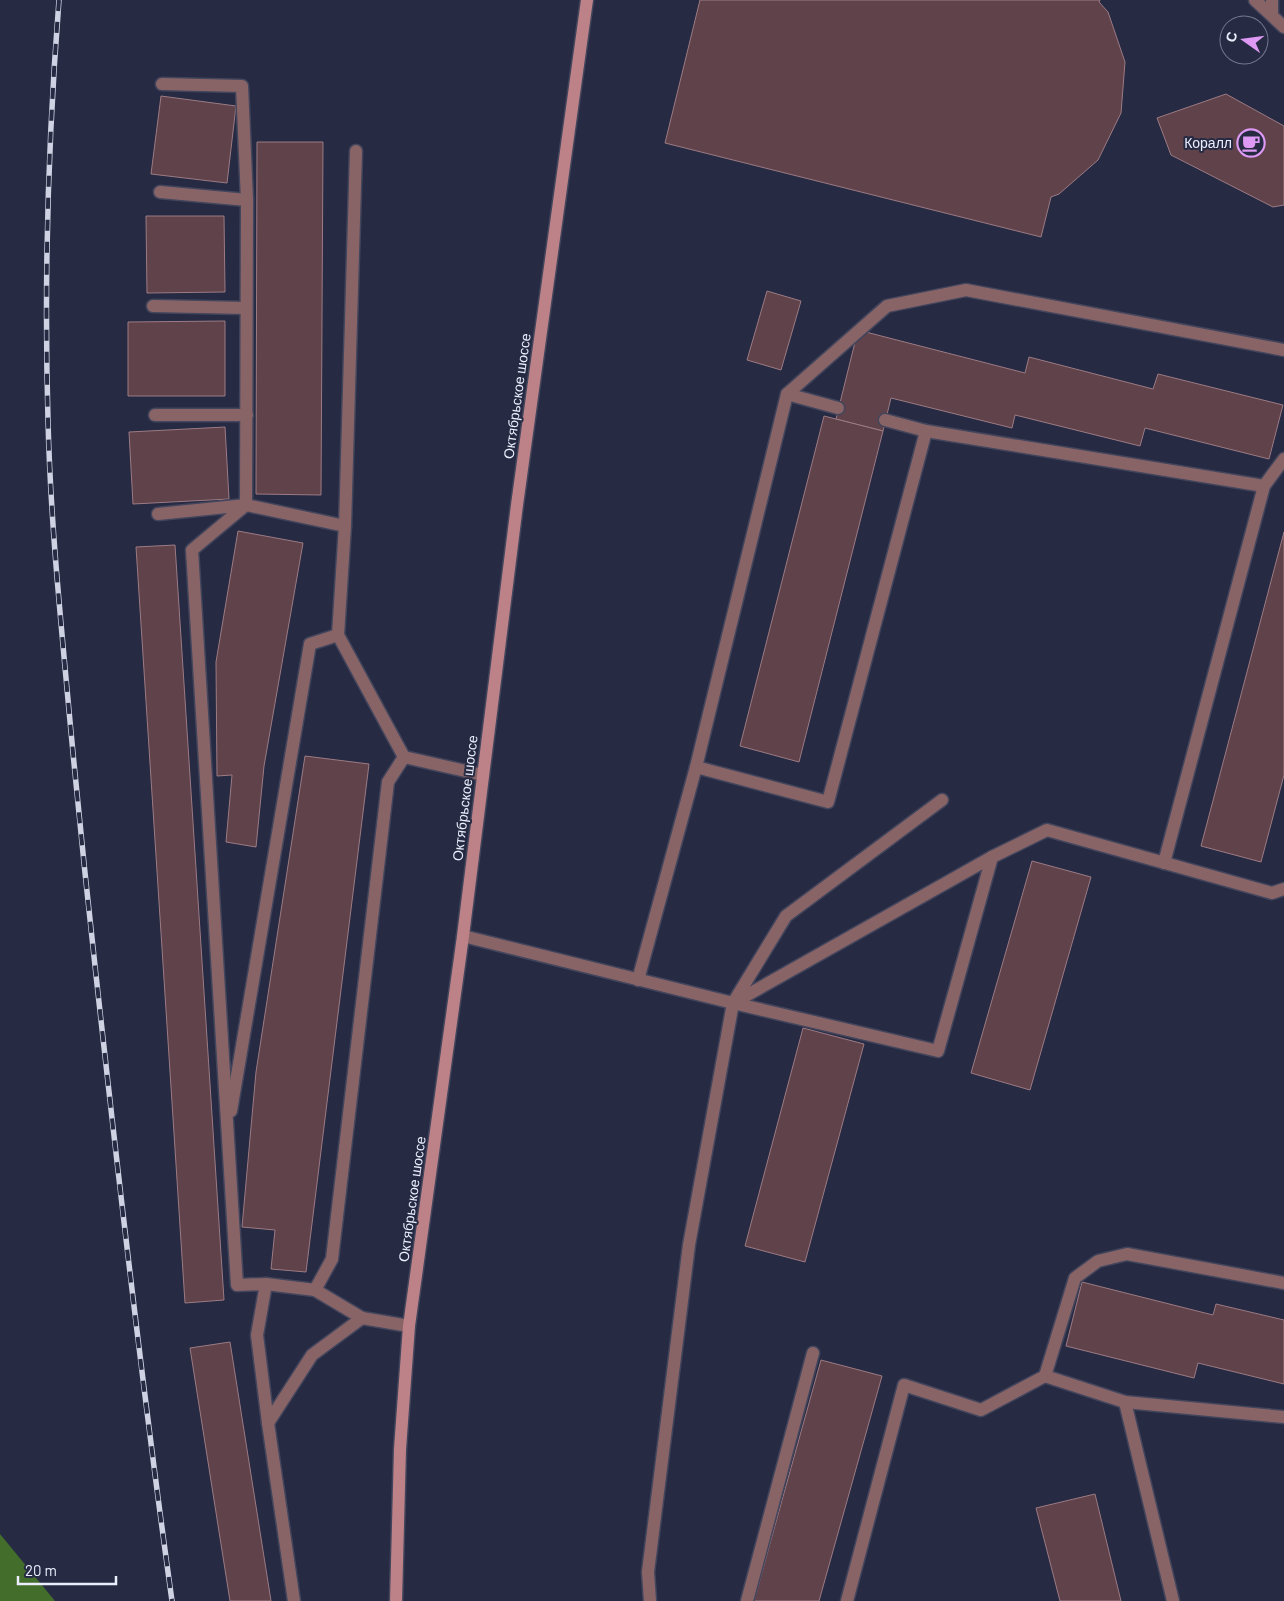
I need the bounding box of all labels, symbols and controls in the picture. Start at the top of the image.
north arrow [1219,15,1269,65]
text: С [1221,30,1240,44]
cafe icon: Коралл [1236,128,1266,158]
place label: Коралл [1184,134,1232,151]
street label: Октябрьское шоссе [499,332,534,460]
street label: Октябрьское шоссе [448,734,481,862]
street label: Октябрьское шоссе [394,1135,429,1263]
scale bar [18,1554,115,1586]
text: 20 m [25,1561,57,1579]

